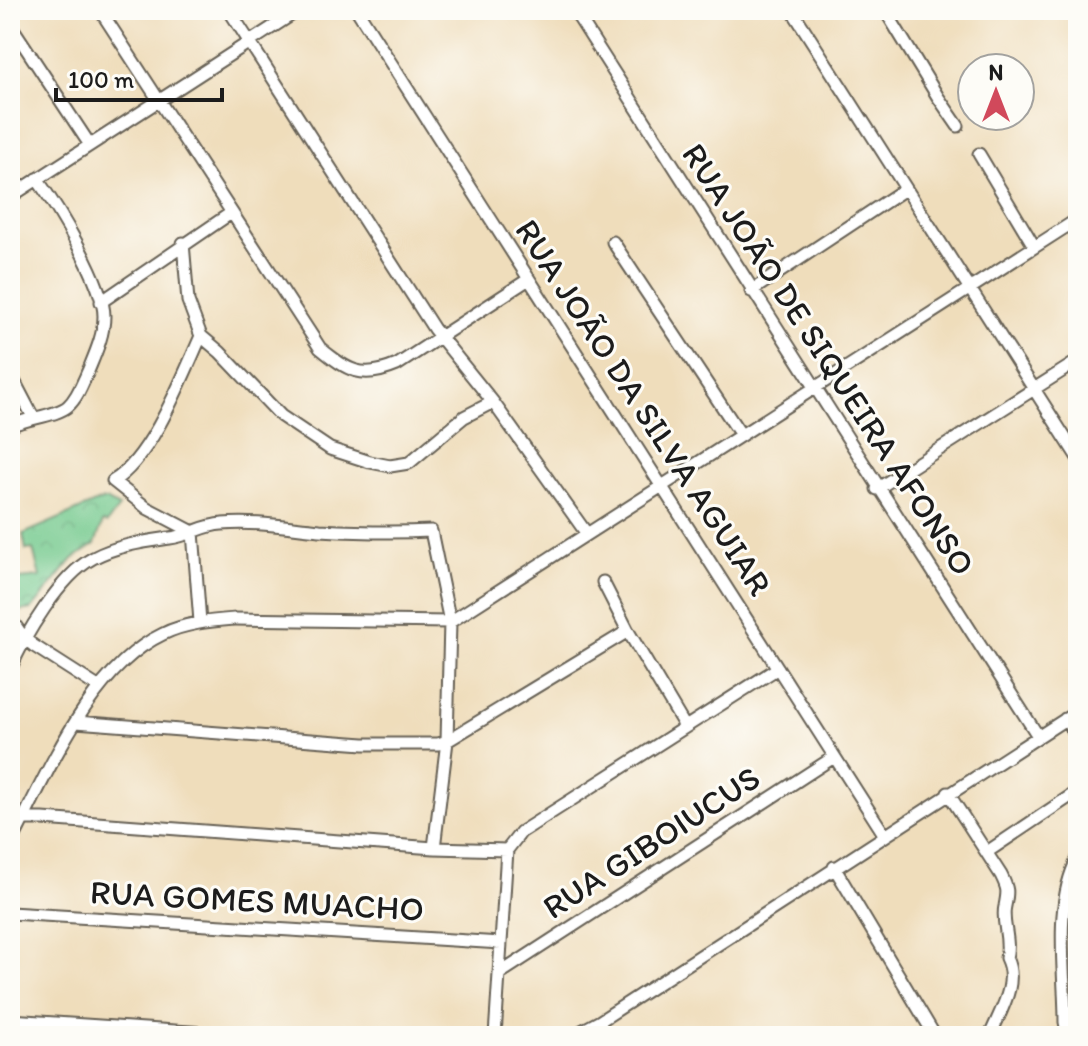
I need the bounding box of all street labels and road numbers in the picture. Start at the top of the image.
street label: RUA JOÃO DE SIQUEIRA AFONSO [673,135,984,583]
street label: RUA JOÃO DA SILVA AGUIAR [507,212,781,603]
street label: RUA GIBOIUCUS [535,757,767,928]
street label: RUA GOMES MUACHO [89,871,425,930]

